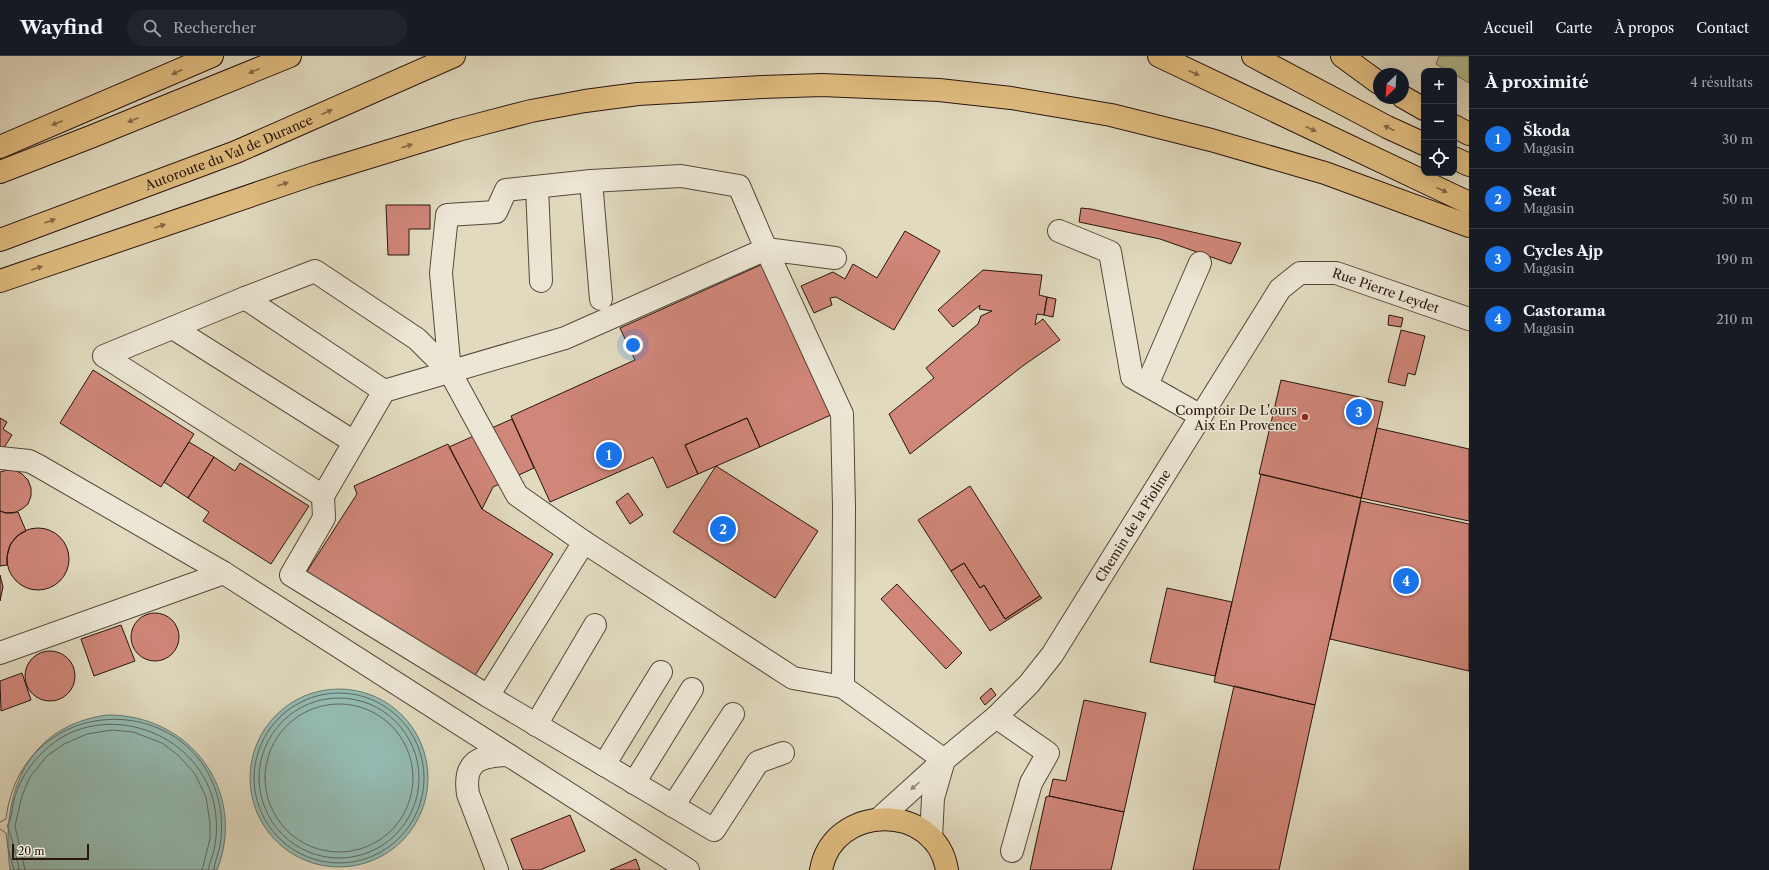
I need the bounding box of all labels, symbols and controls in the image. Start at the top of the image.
search box [127,10,407,46]
text: Wayfind [20,16,103,39]
icon: search [141,17,163,39]
text: Rechercher [173,18,256,37]
text: Accueil [1484,19,1534,37]
text: Carte [1556,19,1592,37]
text: À propos [1614,19,1674,37]
text: Contact [1696,19,1749,37]
one-way arrow [248,68,259,74]
north arrow [1373,68,1409,104]
map controls [1421,68,1457,176]
button: + [1421,68,1457,104]
one-way arrow [170,69,182,75]
one-way arrow [1188,70,1199,76]
text: À proximité [1485,72,1589,92]
text: 4 résultats [1690,74,1753,90]
button: − [1421,104,1457,140]
one-way arrow [321,109,333,116]
street label: Autoroute du Val de Durance [142,111,315,194]
one-way arrow [128,117,139,123]
one-way arrow [52,120,63,126]
text: Škoda [1523,121,1570,140]
one-way arrow [1383,125,1394,131]
one-way arrow [1305,126,1317,132]
text: 1 [1495,131,1501,147]
text: 30 m [1722,131,1753,147]
button: locate [1421,140,1457,176]
text: Magasin [1523,140,1574,156]
one-way arrow [402,143,414,149]
one-way arrow [277,181,289,187]
text: Seat [1523,181,1556,200]
one-way arrow [1436,187,1447,193]
text: 2 [1494,191,1502,207]
text: 50 m [1722,191,1753,207]
text: Magasin [1523,200,1574,216]
one-way arrow [44,218,56,224]
one-way arrow [154,223,166,229]
text: Cycles Ajp [1523,241,1603,260]
text: 3 [1494,251,1502,267]
text: 190 m [1716,251,1753,267]
text: Magasin [1523,260,1574,276]
street label: Rue Pierre Leydet [1330,264,1442,316]
one-way arrow [31,265,43,271]
text: Castorama [1523,301,1606,320]
text: 4 [1494,311,1502,327]
text: 210 m [1716,311,1753,327]
text: Magasin [1523,320,1574,336]
your location [623,335,643,355]
pin: 3 [1346,397,1372,427]
place label: Comptoir De L'ours Aix En Provence [1175,402,1297,433]
marker: Comptoir De L'ours Aix En Provence [1300,412,1310,422]
pin: 1 [596,440,622,470]
street label: Chemin de la Pioline [1092,466,1174,585]
pin: 2 [710,514,736,544]
pin: 4 [1393,566,1419,596]
one-way arrow [910,781,920,791]
scale bar [12,842,89,861]
text: 20 m [18,844,44,858]

